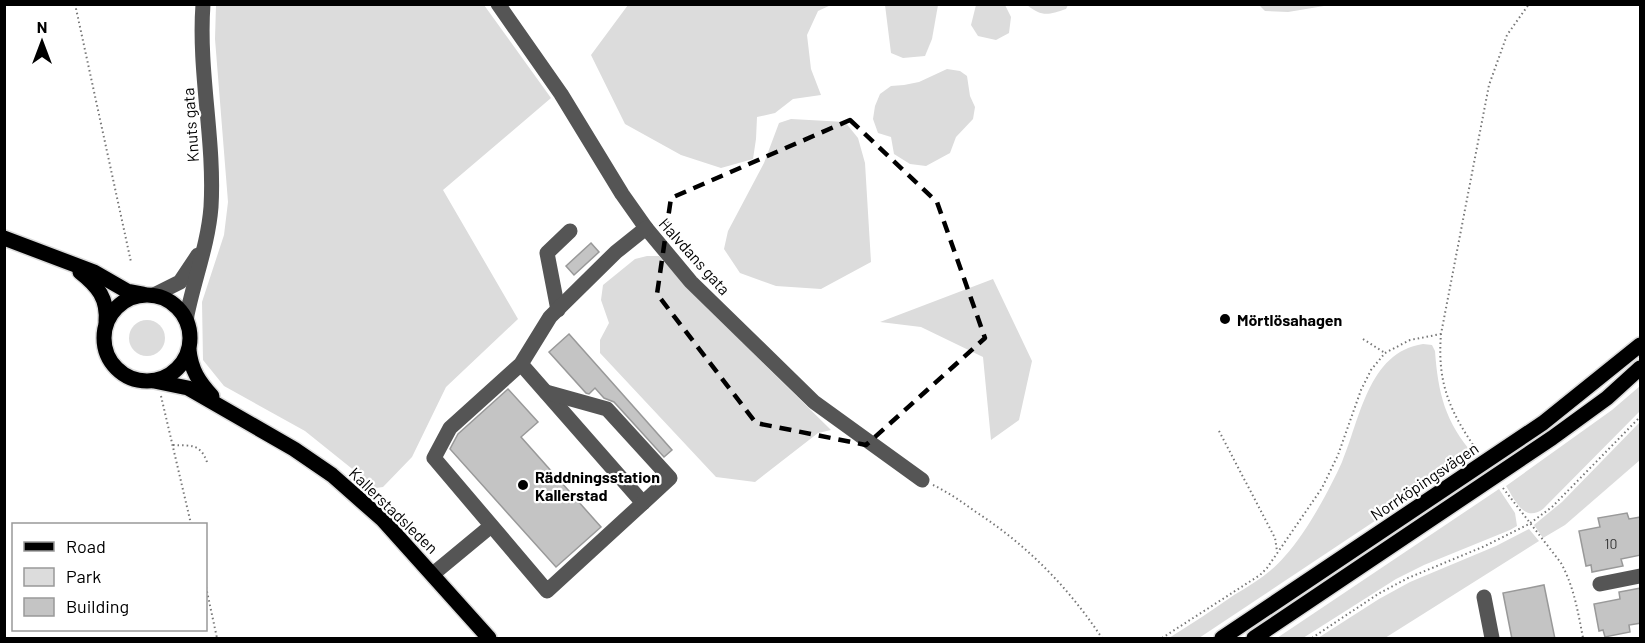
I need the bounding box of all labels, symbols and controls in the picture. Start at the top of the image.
north arrow [12,12,72,72]
text: N [37,17,47,36]
street label: Knuts gata [178,87,202,163]
street label: Halvdans gata [656,214,734,298]
place label: Mörtlösahagen [1237,310,1342,329]
marker: Mörtlösahagen [1218,312,1232,326]
street label: Norrköpingsvägen [1366,438,1482,524]
street label: Kallerstadsleden [346,463,442,557]
place label: Räddningsstation Kallerstad [535,467,660,504]
marker: Räddningsstation Kallerstad [516,478,530,492]
legend [12,523,207,631]
text: Road [66,535,106,557]
house number: 10 [1605,535,1617,552]
text: Park [66,565,101,587]
text: Building [66,595,129,617]

